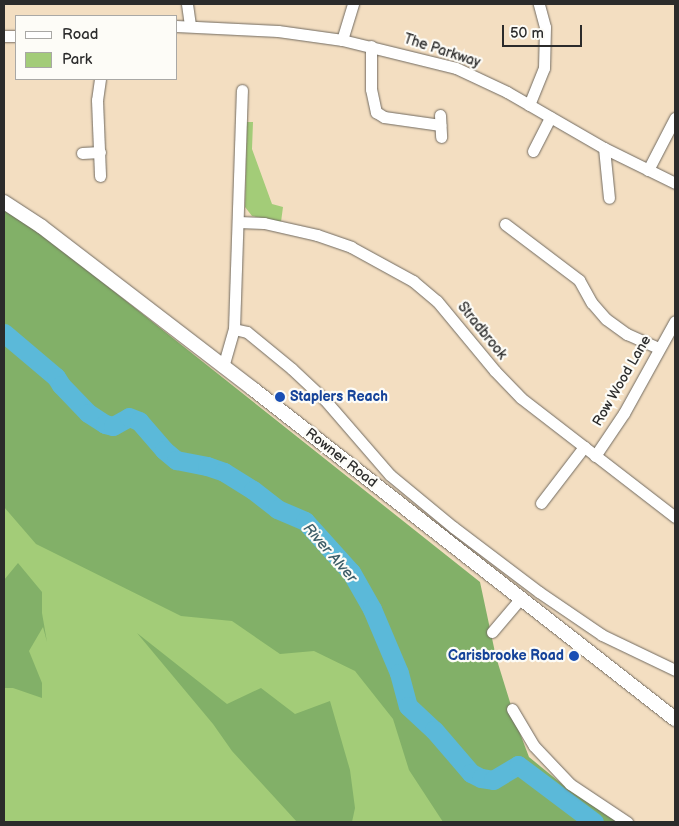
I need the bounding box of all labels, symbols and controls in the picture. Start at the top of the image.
legend [15,15,178,80]
scale bar [504,15,584,47]
text: 50 m [510,24,544,43]
text: Road [62,25,98,44]
street label: The Parkway [402,31,482,71]
text: Park [62,50,92,69]
street label: Stradbrook [454,299,510,363]
street label: Row Wood Lane [589,332,655,430]
place label: Staplers Reach [290,389,388,405]
marker: Staplers Reach [274,391,286,403]
street label: Rowner Road [302,425,380,491]
water label: River Alver [299,520,361,586]
place label: Carisbrooke Road [448,648,564,664]
marker: Carisbrooke Road [568,650,580,662]

